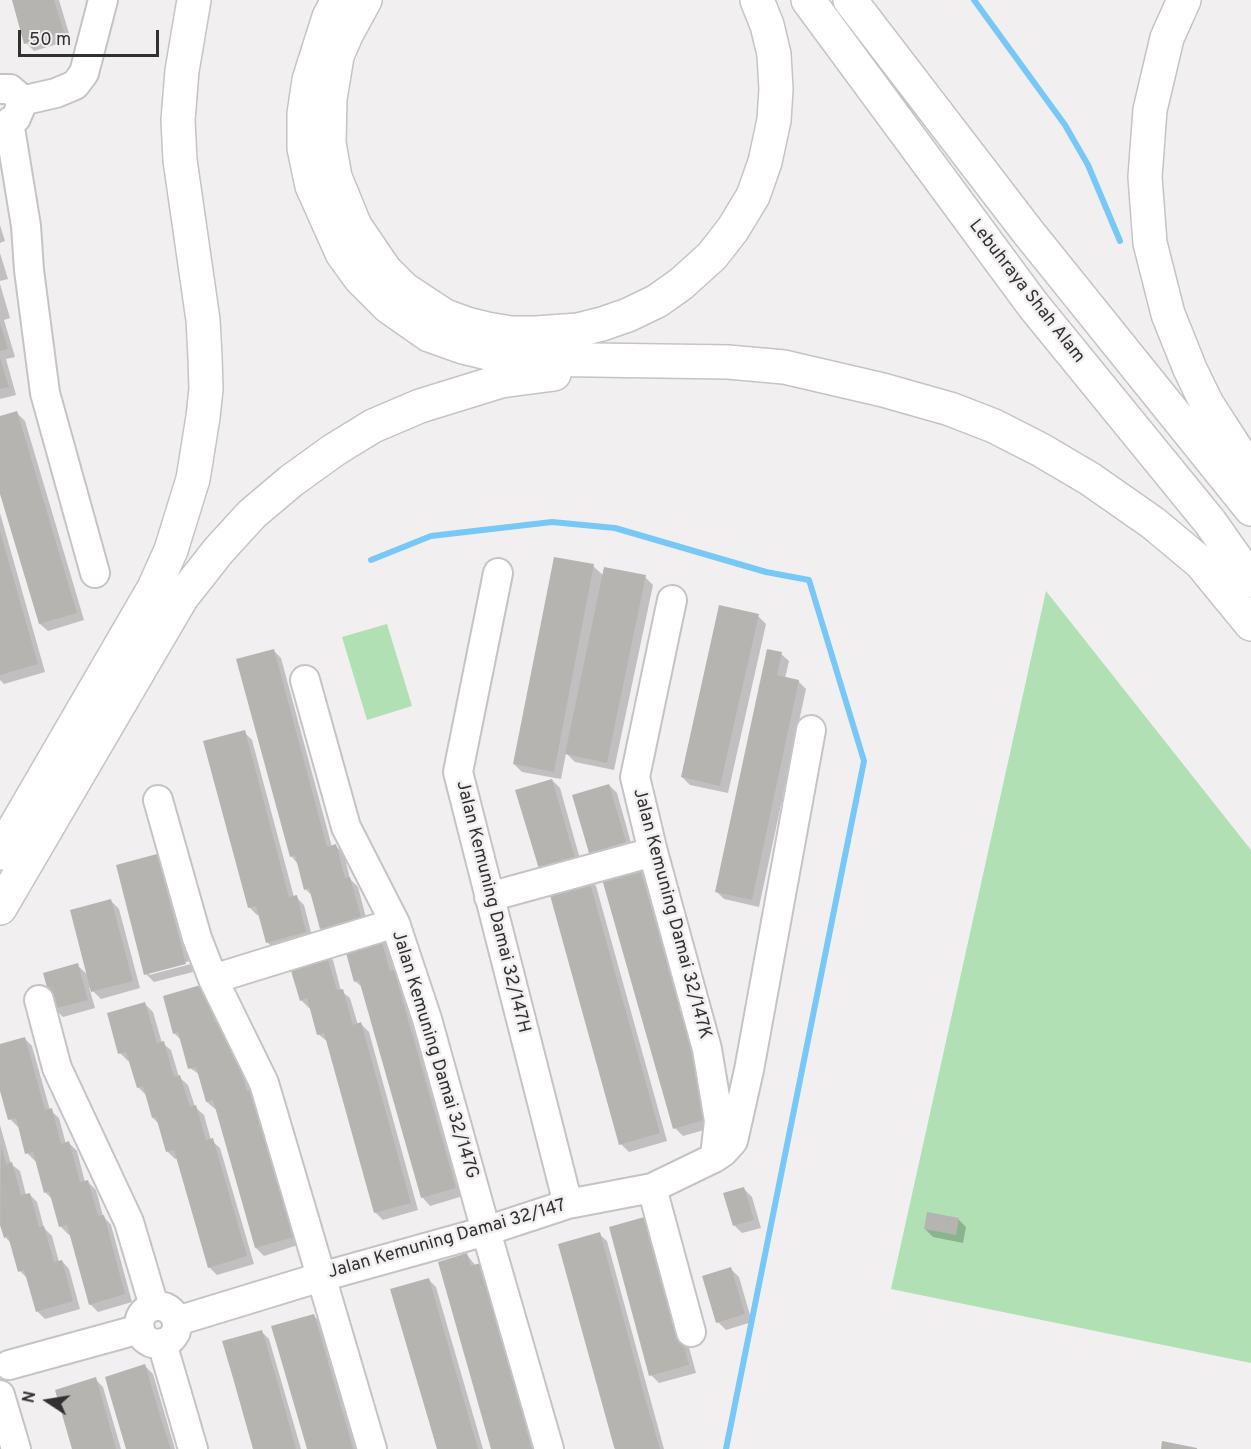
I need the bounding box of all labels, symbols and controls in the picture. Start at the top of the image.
scale bar [21,18,162,56]
text: 50 m [29,29,71,52]
street label: Lebuhraya Shah Alam [963,216,1089,368]
street label: Jalan Kemuning Damai 32/147H [450,779,534,1035]
street label: Jalan Kemuning Damai 32/147K [627,786,715,1042]
street label: Jalan Kemuning Damai 32/147G [386,928,482,1182]
street label: Jalan Kemuning Damai 32/147 [325,1196,569,1284]
north arrow [18,1371,78,1431]
text: N [19,1390,41,1405]

